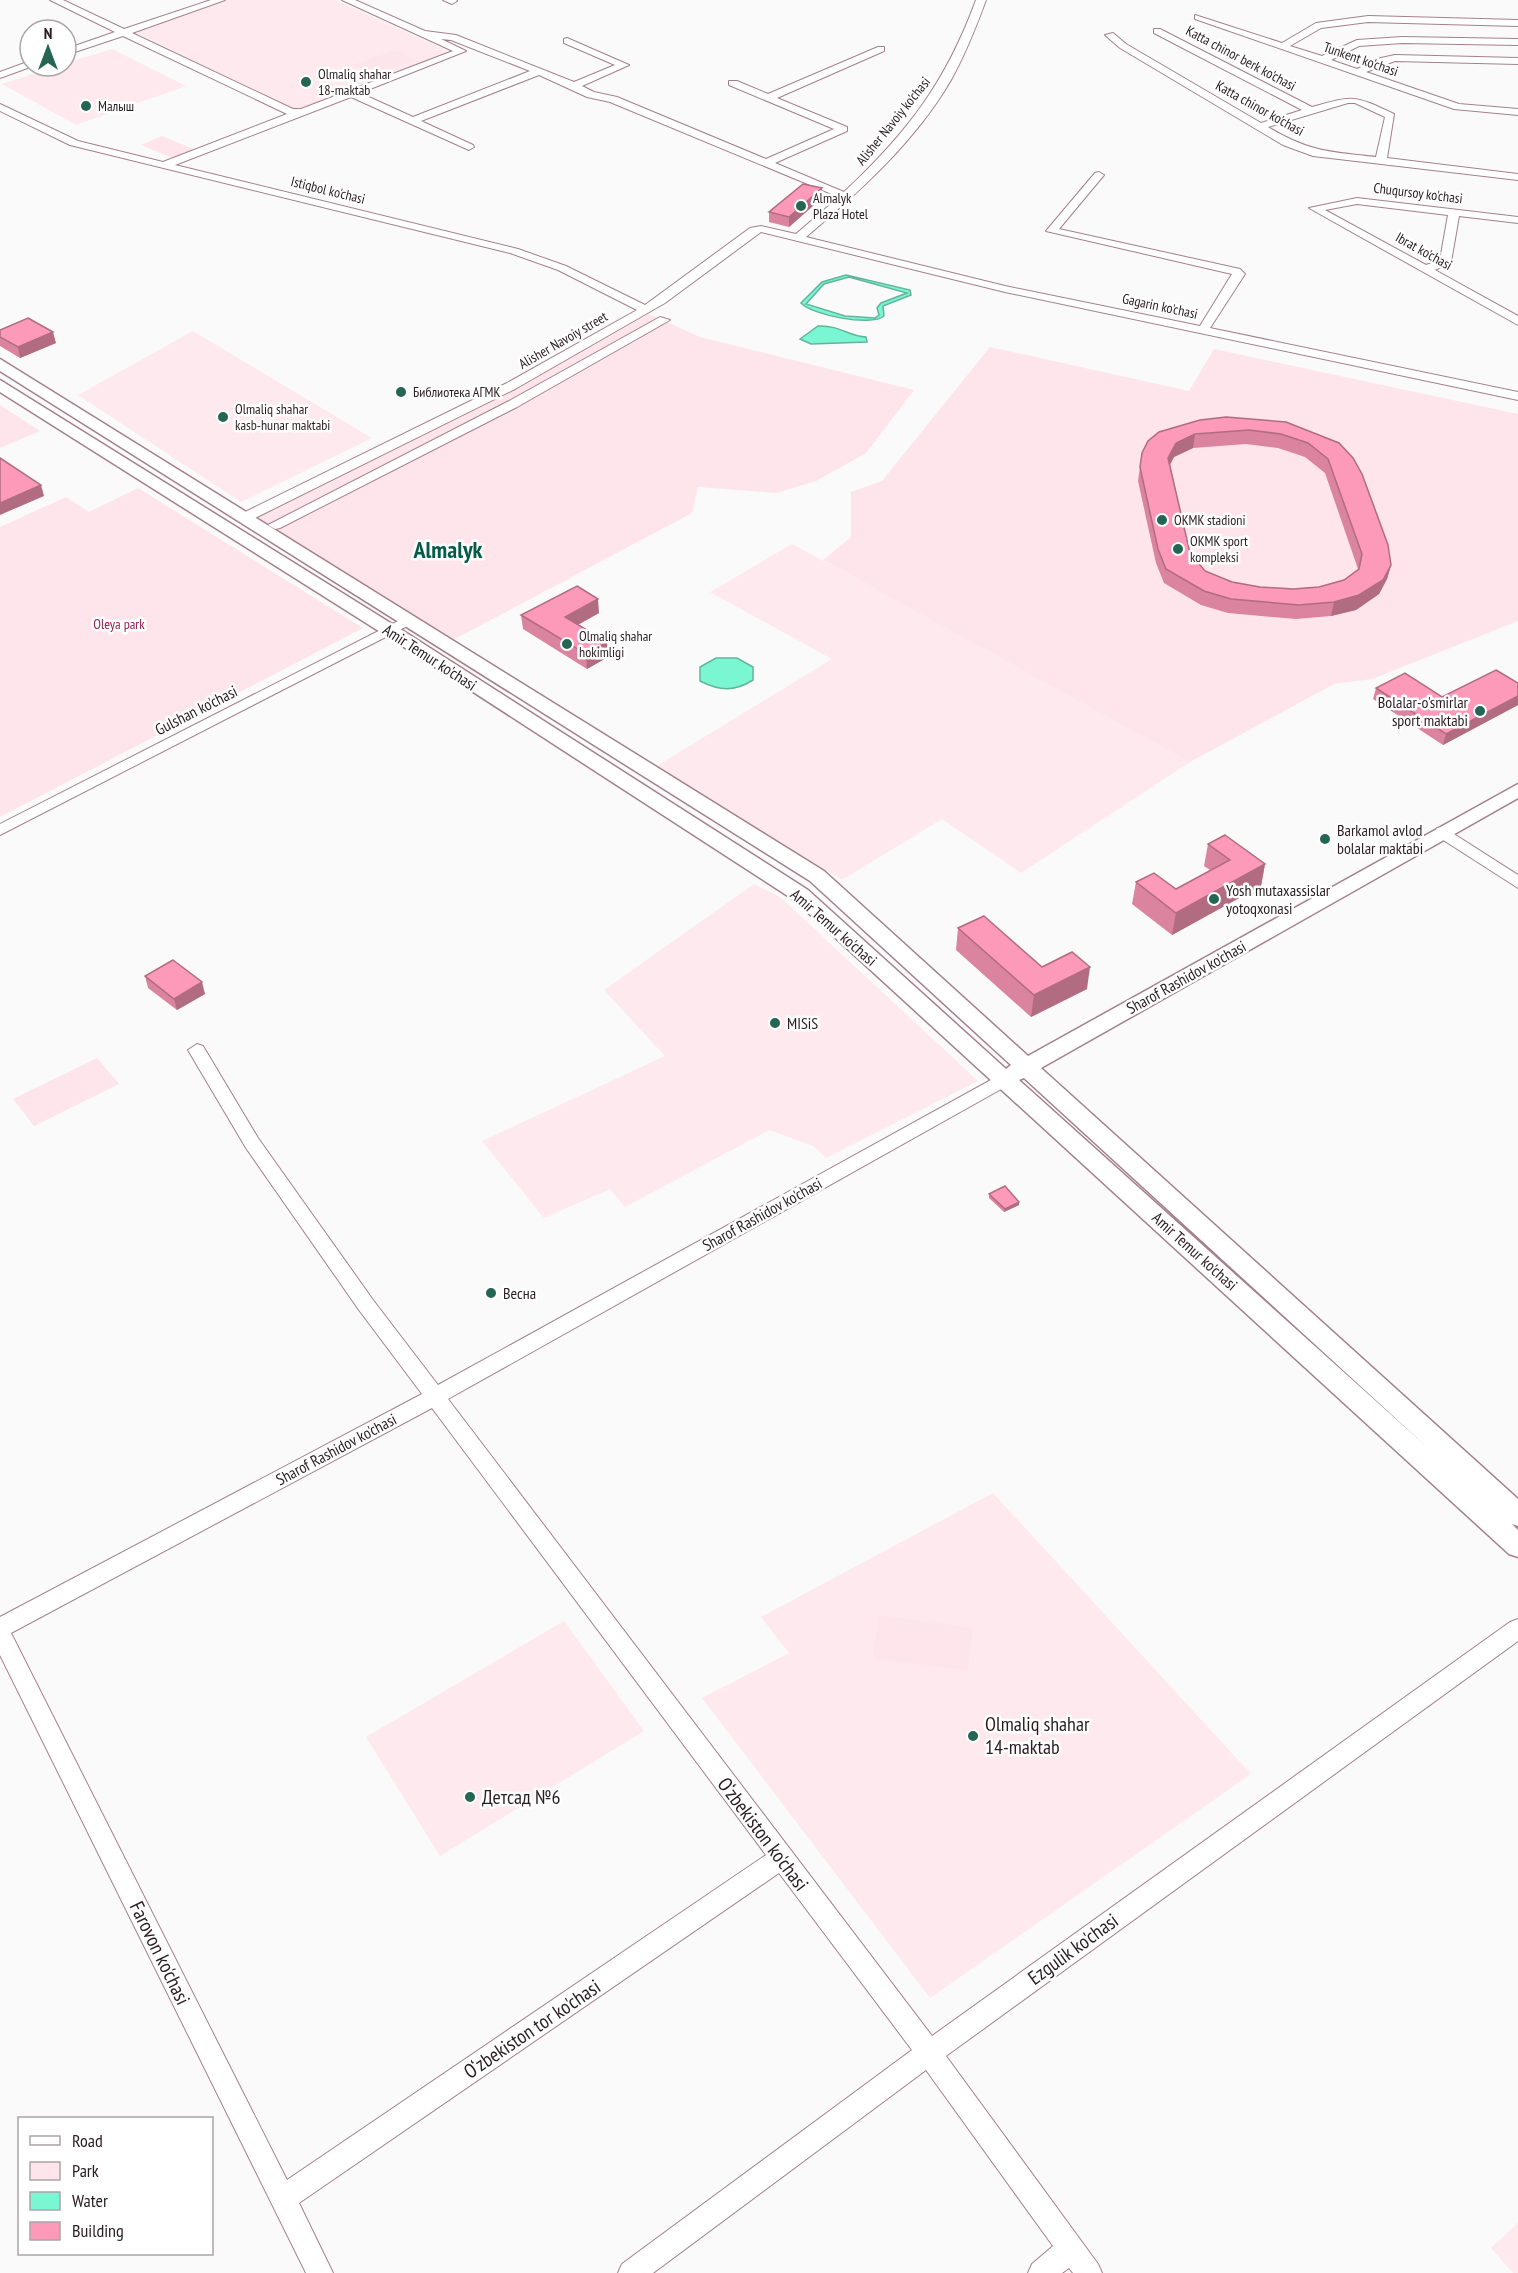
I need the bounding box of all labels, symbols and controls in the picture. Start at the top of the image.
north arrow [18,18,78,78]
street label: Katta chinor berk ko'chasi [1183,21,1299,95]
text: N [44,23,52,43]
street label: Tunkent ko'chasi [1321,38,1401,80]
place label: Olmaliq shahar 18-maktab [318,65,391,99]
street label: Alisher Navoiy ko'chasi [852,73,934,169]
marker: Olmaliq shahar 18-maktab [299,75,313,89]
street label: Katta chinor ko'chasi [1213,76,1307,140]
place label: Малыш [98,97,134,115]
marker: Малыш [79,99,93,113]
street label: Istiqbol ko'chasi [289,172,367,208]
street label: Chuqursoy ko'chasi [1372,179,1464,207]
place label: Almalyk Plaza Hotel [813,189,869,223]
marker: Almalyk Plaza Hotel [794,199,808,213]
street label: Ibrat ko'chasi [1392,228,1456,274]
street label: Gagarin ko'chasi [1121,289,1199,323]
street label: Alisher Navoiy street [515,307,611,373]
place label: Библиотека АГМК [413,383,500,401]
marker: Библиотека АГМК [394,385,408,399]
place label: Olmaliq shahar kasb-hunar maktabi [235,400,330,434]
marker: Olmaliq shahar kasb-hunar maktabi [216,410,230,424]
place label: OKMK stadioni [1174,511,1246,529]
marker: OKMK stadioni [1155,513,1169,527]
place label: OKMK sport kompleksi [1190,532,1248,566]
district label: Almalyk [413,534,483,565]
marker: OKMK sport kompleksi [1171,542,1185,556]
park label: Oleya park [93,615,145,633]
street label: Amir Temur ko'chasi [379,619,481,695]
place label: Olmaliq shahar hokimligi [579,627,652,661]
marker: Olmaliq shahar hokimligi [560,637,574,651]
street label: Gulshan ko'chasi [152,681,240,739]
place label: Bolalar-o'smirlar sport maktabi [1378,692,1469,730]
marker: Bolalar-o'smirlar sport maktabi [1473,704,1487,718]
place label: Barkamol avlod bolalar maktabi [1337,820,1423,858]
marker: Barkamol avlod bolalar maktabi [1318,832,1332,846]
place label: Yosh mutaxassislar yotoqxonasi [1226,880,1331,918]
street label: Amir Temur ko'chasi [787,884,881,970]
marker: Yosh mutaxassislar yotoqxonasi [1207,892,1221,906]
street label: Sharof Rashidov ko'chasi [1123,936,1249,1018]
place label: MISiS [787,1013,818,1033]
marker: MISiS [768,1016,782,1030]
street label: Sharof Rashidov ko'chasi [699,1173,825,1255]
street label: Amir Temur ko'chasi [1148,1207,1242,1295]
place label: Весна [503,1283,536,1303]
marker: Весна [484,1286,498,1300]
street label: Sharof Rashidov ko'chasi [272,1409,400,1489]
place label: Olmaliq shahar 14-maktab [985,1711,1090,1760]
marker: Olmaliq shahar 14-maktab [966,1729,980,1743]
street label: O‘zbekiston ko'chasi [712,1772,814,1896]
place label: Детсад №6 [482,1784,561,1810]
marker: Детсад №6 [463,1790,477,1804]
street label: Farovon ko'chasi [124,1897,196,2009]
street label: Ezgulik ko'chasi [1023,1907,1123,1991]
street label: O‘zbekiston tor ko'chasi [459,1974,605,2084]
legend [18,2117,213,2255]
text: Road [72,2129,103,2152]
text: Park [72,2159,99,2182]
text: Water [72,2189,108,2212]
text: Building [72,2219,124,2242]

